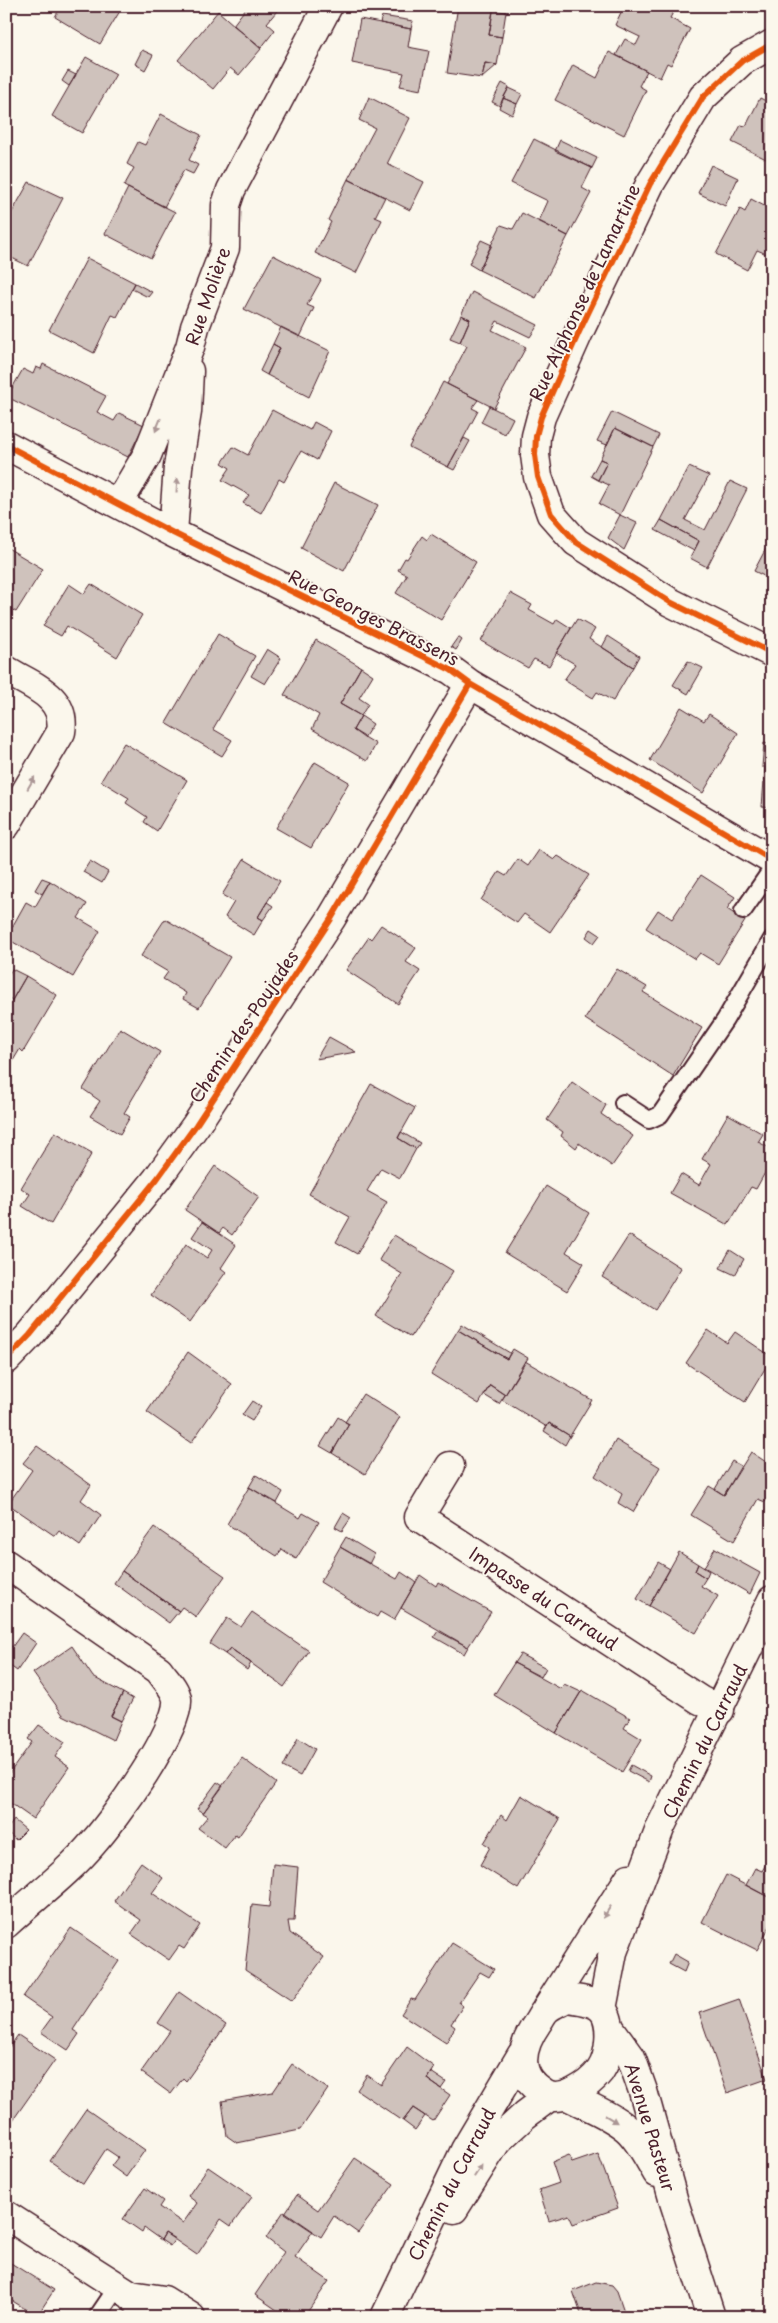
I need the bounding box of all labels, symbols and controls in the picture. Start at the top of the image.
street label: Rue Alphonse de Lamartine [522,179,646,405]
street label: Rue Molière [178,243,236,349]
one-way arrow [154,418,162,433]
one-way arrow [173,476,181,492]
street label: Rue Georges Brassens [284,562,464,672]
one-way arrow [27,776,35,791]
street label: Chemin des Poujades [182,944,304,1108]
street label: Impasse du Carraud [464,1540,624,1656]
street label: Chemin du Carraud [655,1659,753,1823]
one-way arrow [603,1905,612,1919]
street label: Avenue Pasteur [619,2059,684,2195]
street label: Chemin du Carraud [401,2103,501,2265]
one-way arrow [605,2114,618,2123]
one-way arrow [473,2164,482,2178]

